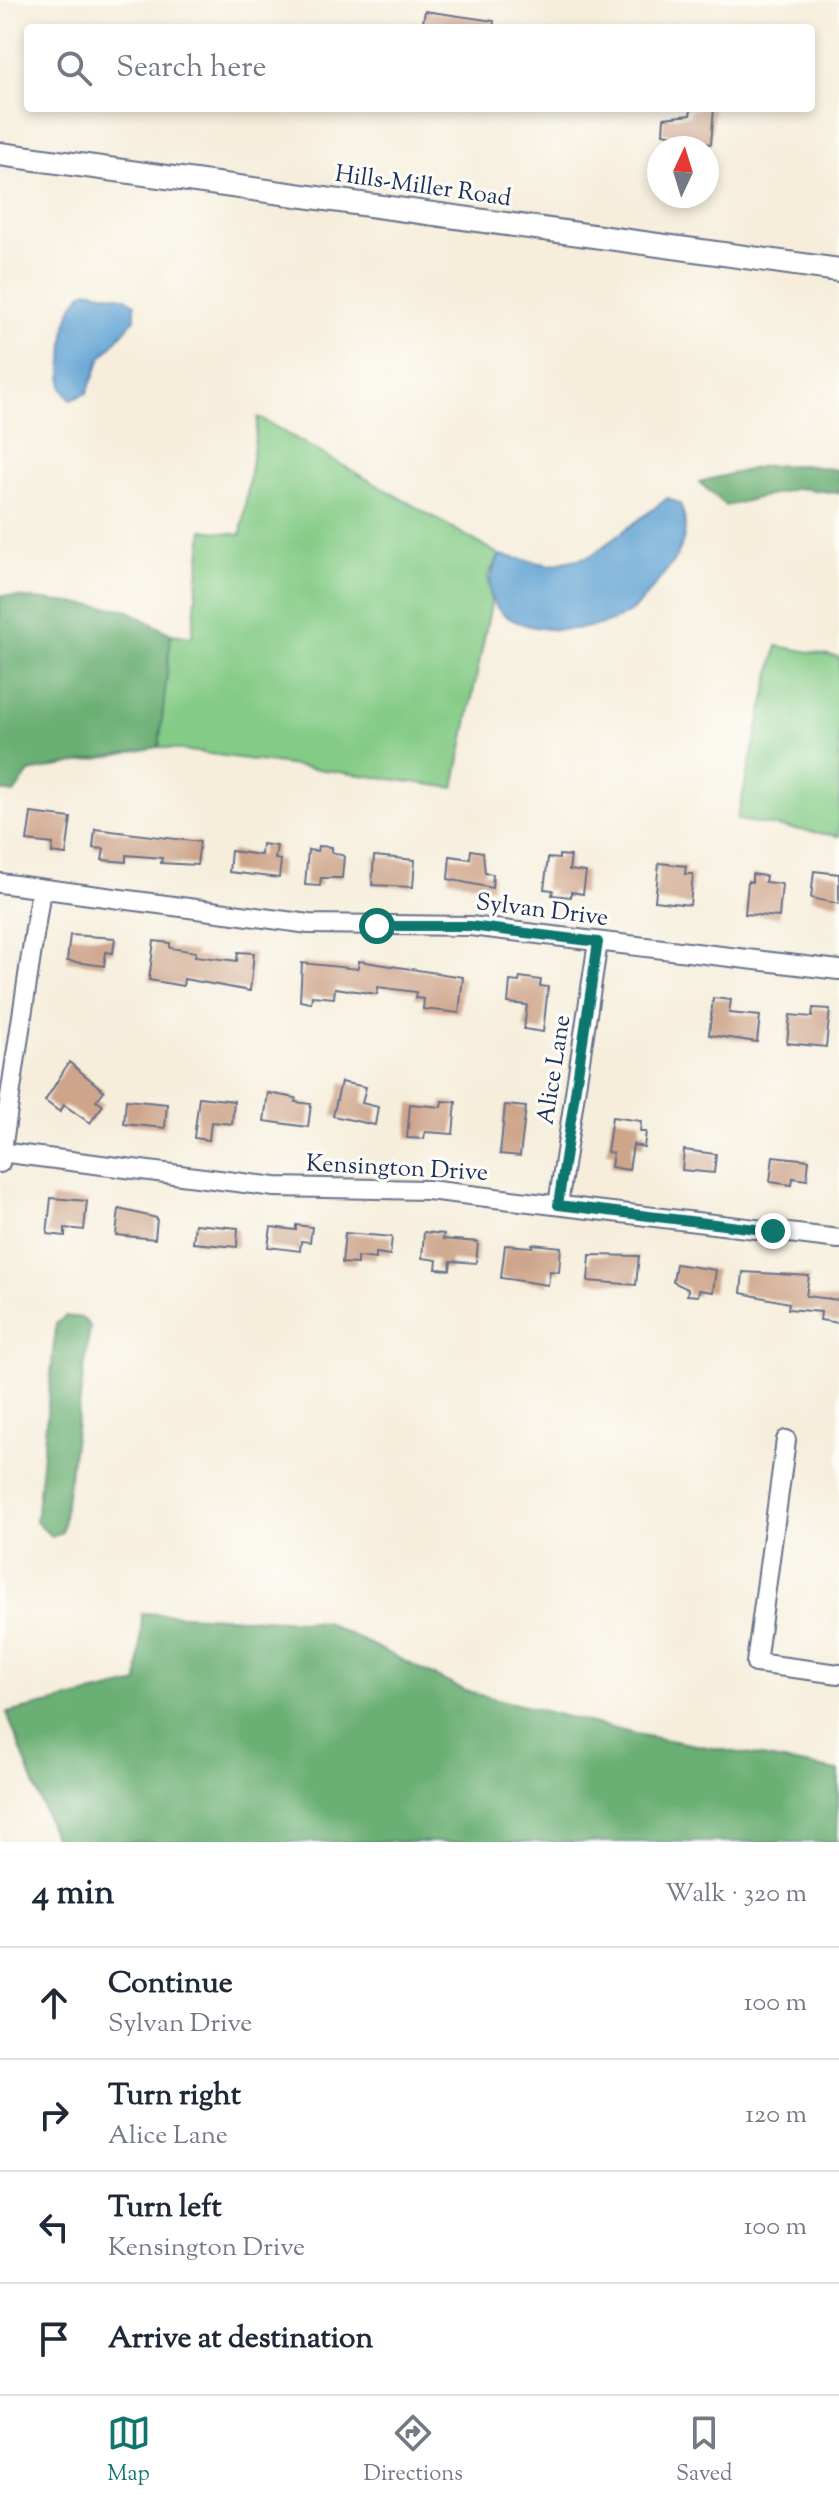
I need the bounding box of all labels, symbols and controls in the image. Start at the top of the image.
search box [24,24,815,112]
icon: search [52,46,96,90]
text: Search here [116,47,266,90]
north arrow [647,136,719,208]
street label: Hills-Miller Road [333,158,514,216]
street label: Sylvan Drive [474,886,610,936]
route start [359,908,395,944]
street label: Alice Lane [530,1013,580,1127]
street label: Kensington Drive [305,1147,489,1191]
route end [755,1213,791,1249]
text: 4 min [32,1870,114,1919]
text: Walk · 320 m [665,1876,807,1913]
text: Continue [108,1963,233,2006]
icon: ahead [32,1981,76,2025]
text: 100 m [744,1985,807,2022]
text: Sylvan Drive [108,2006,252,2043]
text: Turn right [108,2075,241,2118]
icon: right [32,2093,76,2137]
text: 120 m [745,2097,807,2134]
text: Alice Lane [108,2118,228,2155]
text: Turn left [108,2187,222,2230]
icon: left [32,2205,76,2249]
text: 100 m [744,2209,807,2246]
text: Kensington Drive [108,2230,305,2267]
icon: arrive [32,2317,76,2361]
text: Arrive at destination [108,2318,373,2361]
tab: Map [107,2411,151,2491]
tab: Directions [364,2411,463,2491]
tab: Saved [676,2411,732,2491]

